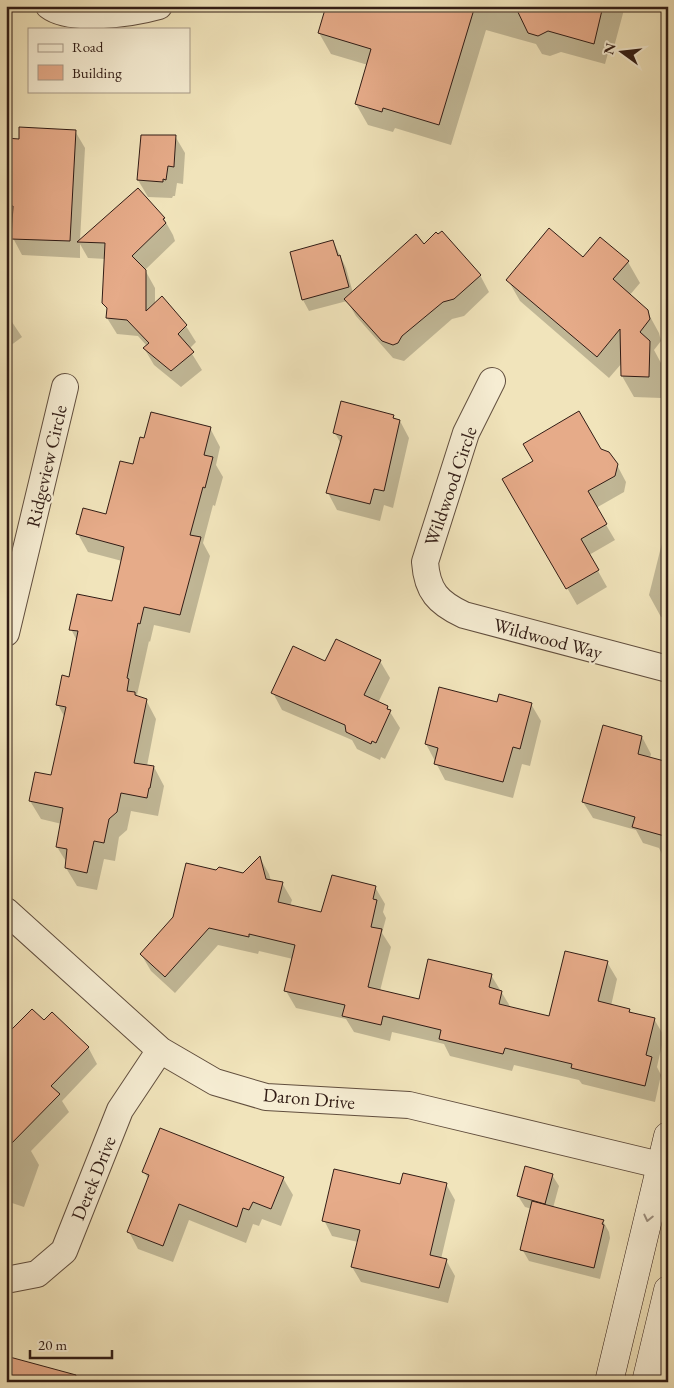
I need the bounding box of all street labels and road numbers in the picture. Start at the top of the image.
street label: Ridgeview Circle [20,402,73,530]
street label: Wildwood Circle [418,423,483,549]
street label: Wildwood Way [491,612,606,665]
street label: Daron Drive [262,1082,356,1115]
street label: Derek Drive [65,1132,122,1224]

